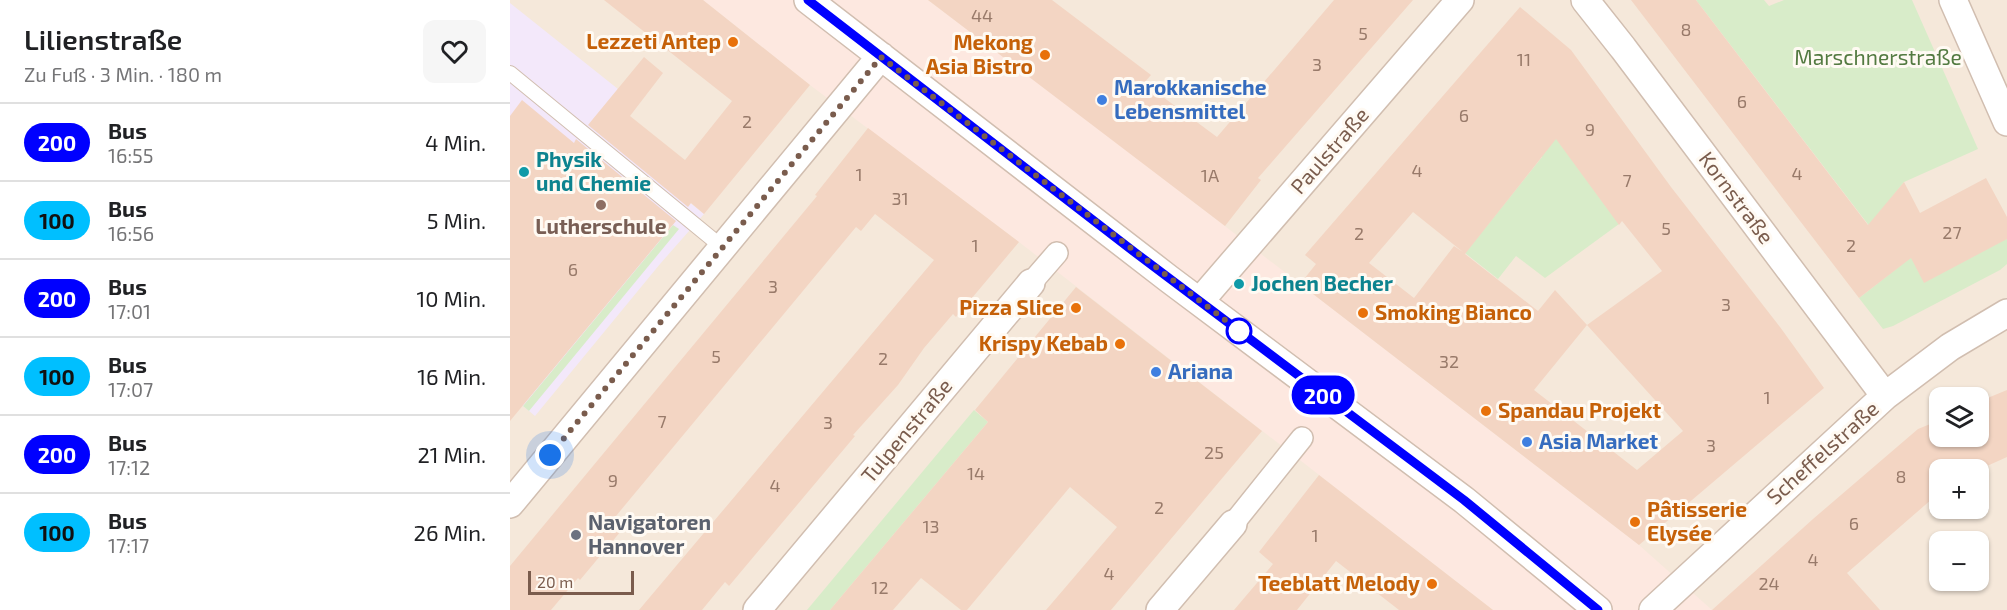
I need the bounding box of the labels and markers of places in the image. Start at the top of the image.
place label: Lezzeti Antep [586,28,721,53]
place label: Mekong Asia Bistro [926,29,1033,78]
marker: Lezzeti Antep [726,35,740,49]
marker: Mekong Asia Bistro [1038,48,1052,62]
place label: Marokkanische Lebensmittel [1114,74,1267,123]
marker: Marokkanische Lebensmittel [1095,93,1109,107]
place label: Physik und Chemie [536,146,651,195]
marker: Physik und Chemie [517,165,531,179]
marker: Lutherschule [594,198,608,212]
place label: Lutherschule [535,213,667,238]
place label: Jochen Becher [1251,270,1393,295]
marker: Jochen Becher [1232,277,1246,291]
place label: Pizza Slice [959,294,1064,319]
place label: Smoking Bianco [1375,299,1532,324]
marker: Pizza Slice [1069,301,1083,315]
marker: Smoking Bianco [1356,306,1370,320]
unlabelled marker [1226,318,1252,344]
place label: Krispy Kebab [979,330,1108,356]
marker: Krispy Kebab [1113,337,1127,351]
place label: Ariana [1168,358,1233,383]
marker: Ariana [1149,365,1163,379]
place label: Spandau Projekt [1498,397,1662,422]
marker: Spandau Projekt [1479,404,1493,418]
place label: Asia Market [1539,428,1659,453]
marker: Asia Market [1520,435,1534,449]
place label: Pâtisserie Elysée [1647,496,1747,546]
place label: Navigatoren Hannover [588,509,711,558]
marker: Pâtisserie Elysée [1628,515,1642,529]
marker: Navigatoren Hannover [569,528,583,542]
place label: Teeblatt Melody [1258,570,1420,596]
marker: Teeblatt Melody [1425,577,1439,591]

